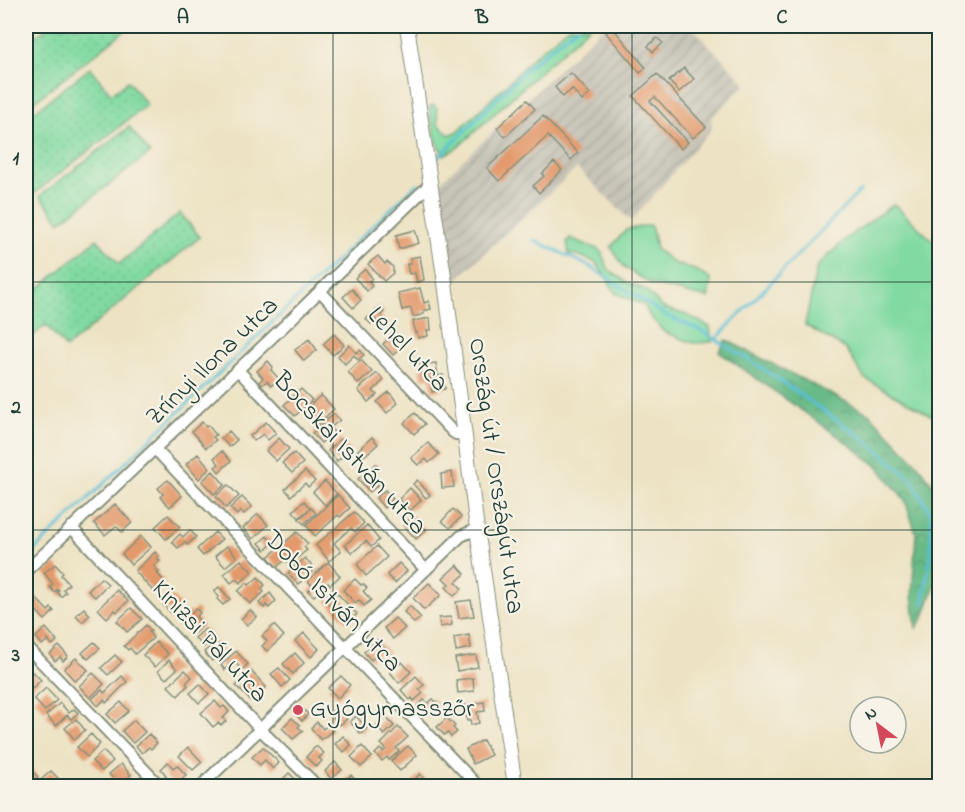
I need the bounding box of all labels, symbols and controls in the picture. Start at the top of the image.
text: A [177,4,189,33]
text: B [474,4,489,33]
text: C [777,4,788,33]
text: 1 [13,145,20,174]
street label: Zrínyi Ilona utca [138,288,288,436]
street label: Lehel utca [357,299,457,401]
street label: Ország út / Országút utca [457,335,533,617]
street label: Bocskai István utca [262,363,435,545]
text: 2 [10,394,21,423]
street label: Dobó István utca [253,521,410,682]
street label: Kinizsi Pál utca [142,572,276,712]
text: 3 [11,642,20,671]
place label: Gyógymasszőr [310,691,475,729]
north arrow [848,695,908,755]
text: N [860,701,882,727]
marker: Gyógymasszőr [291,703,305,717]

